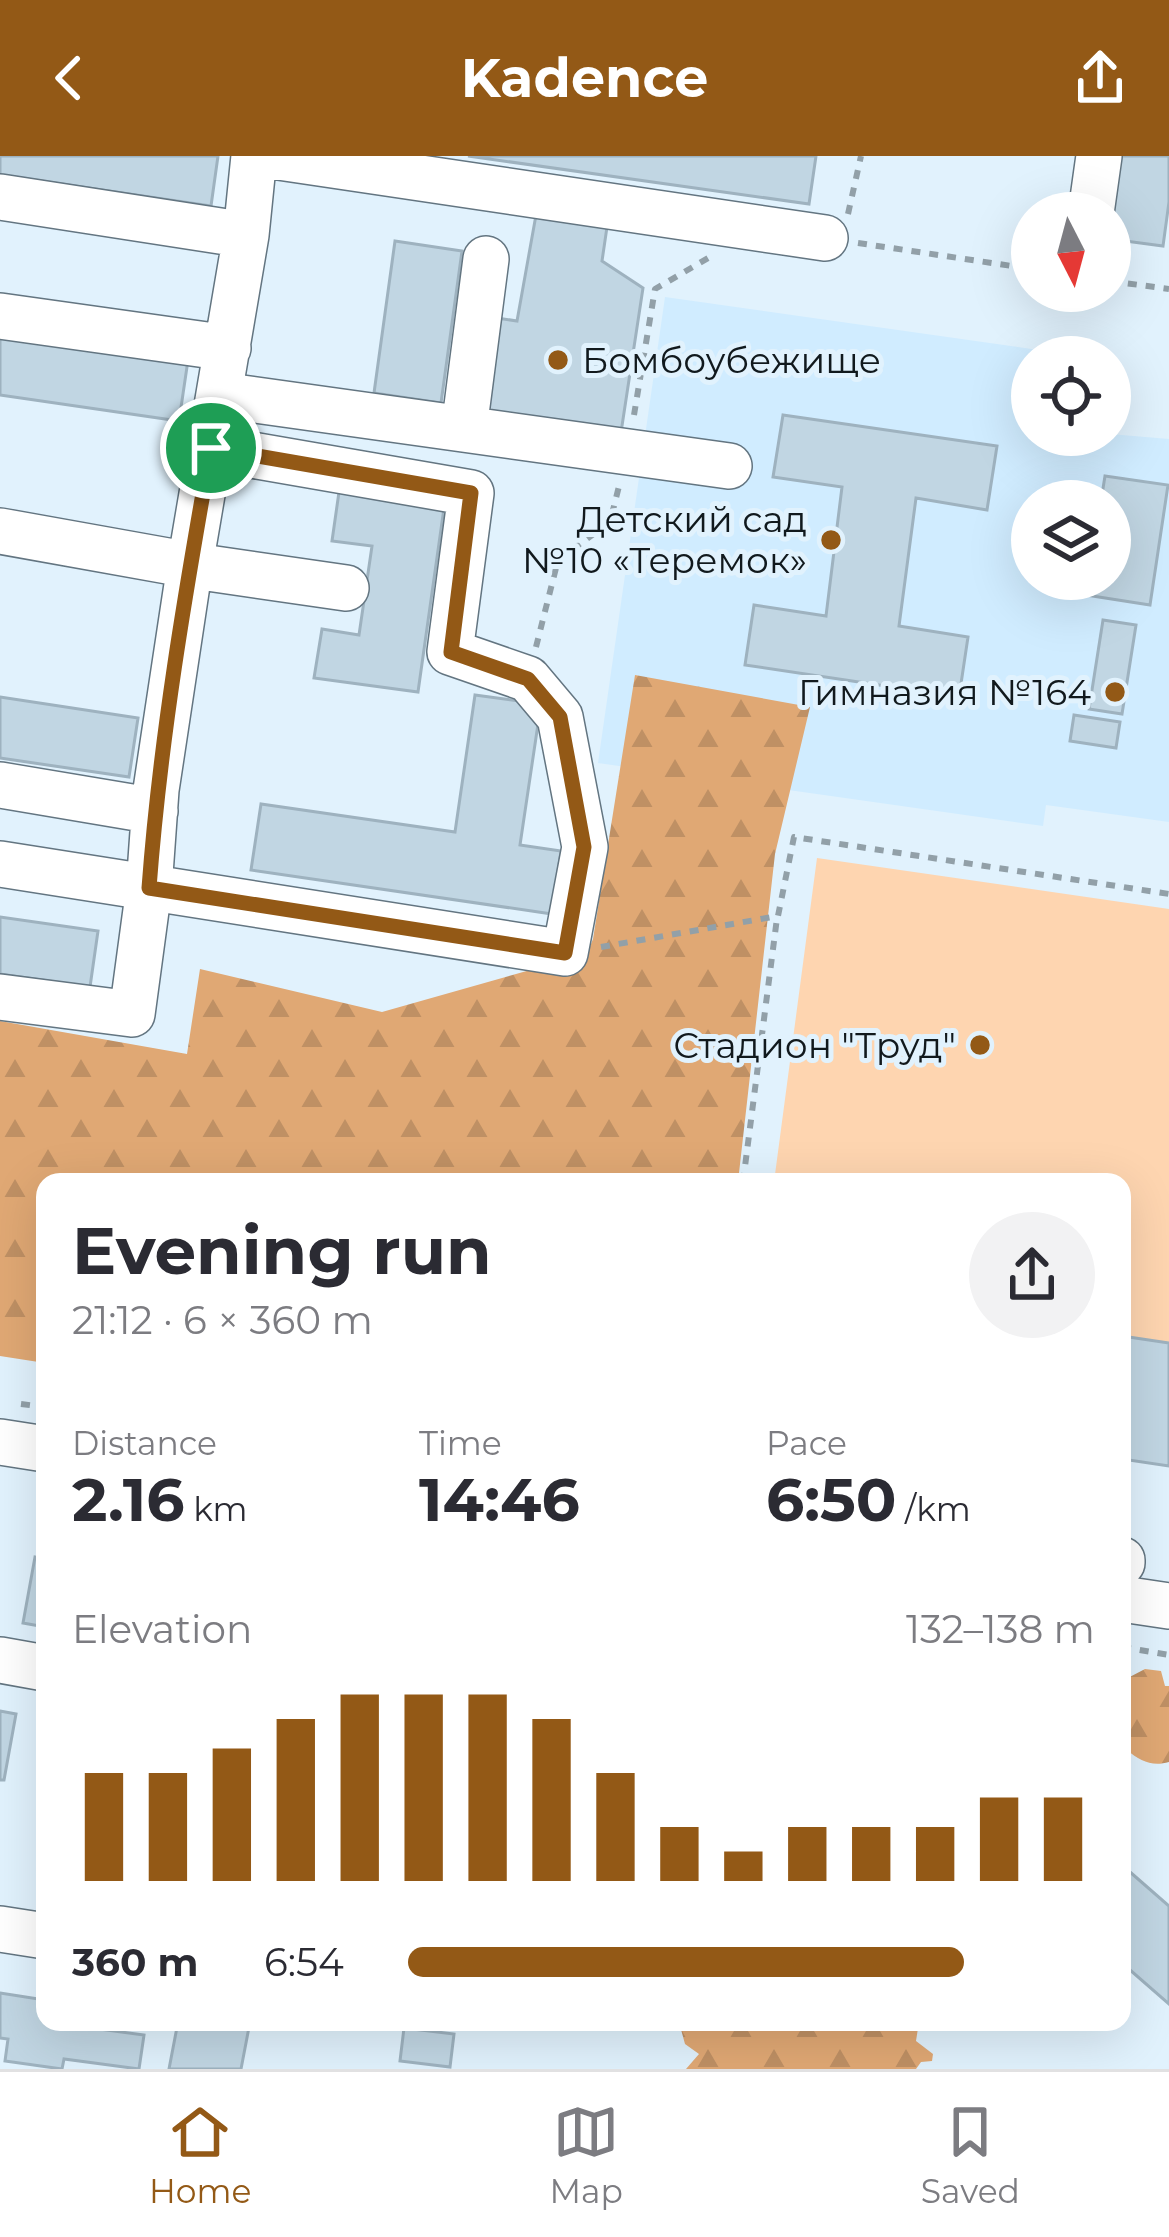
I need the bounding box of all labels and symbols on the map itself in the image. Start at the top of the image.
north arrow [1011,192,1131,312]
place label: Бомбоубежище [582,338,881,382]
marker: Бомбоубежище [545,347,571,373]
pin [160,397,262,499]
place label: Детский сад №10 «Теремок» [522,497,807,582]
marker: Детский сад №10 «Теремок» [818,527,844,553]
place label: Гимназия №164 [798,670,1091,714]
marker: Гимназия №164 [1102,679,1128,705]
place label: Стадион "Труд" [673,1023,956,1067]
marker: Стадион "Труд" [967,1032,993,1058]

